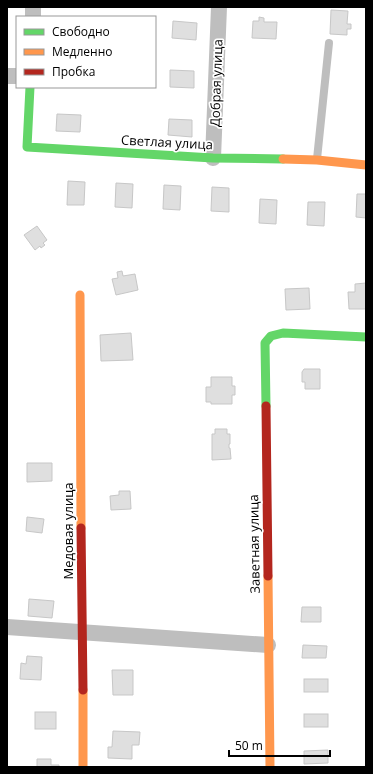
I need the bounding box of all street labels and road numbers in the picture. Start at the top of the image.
street label: Добрая улица [205,39,227,127]
street label: Светлая улица [121,131,213,153]
street label: Медовая улица [59,482,77,580]
street label: Заветная улица [244,494,264,594]

